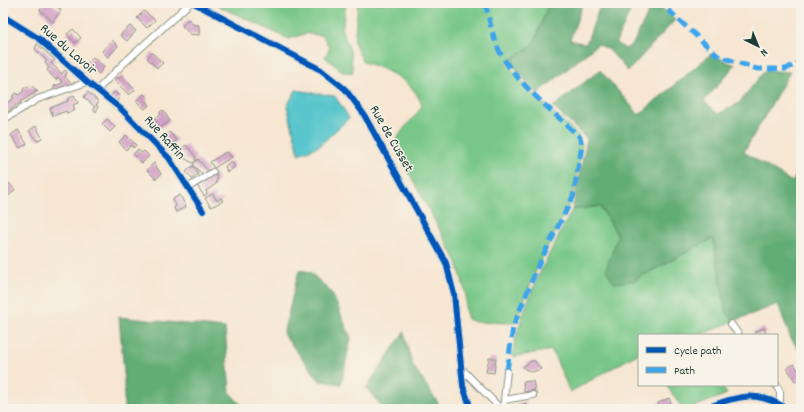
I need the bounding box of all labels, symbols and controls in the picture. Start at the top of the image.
street label: Rue du Lavoir [35,19,102,81]
north arrow [738,26,778,66]
text: N [756,44,771,60]
street label: Rue de Cusset [364,102,418,176]
street label: Rue Raffin [139,111,189,165]
legend [638,334,778,386]
text: Cycle path [674,343,722,360]
text: Path [674,363,695,380]

